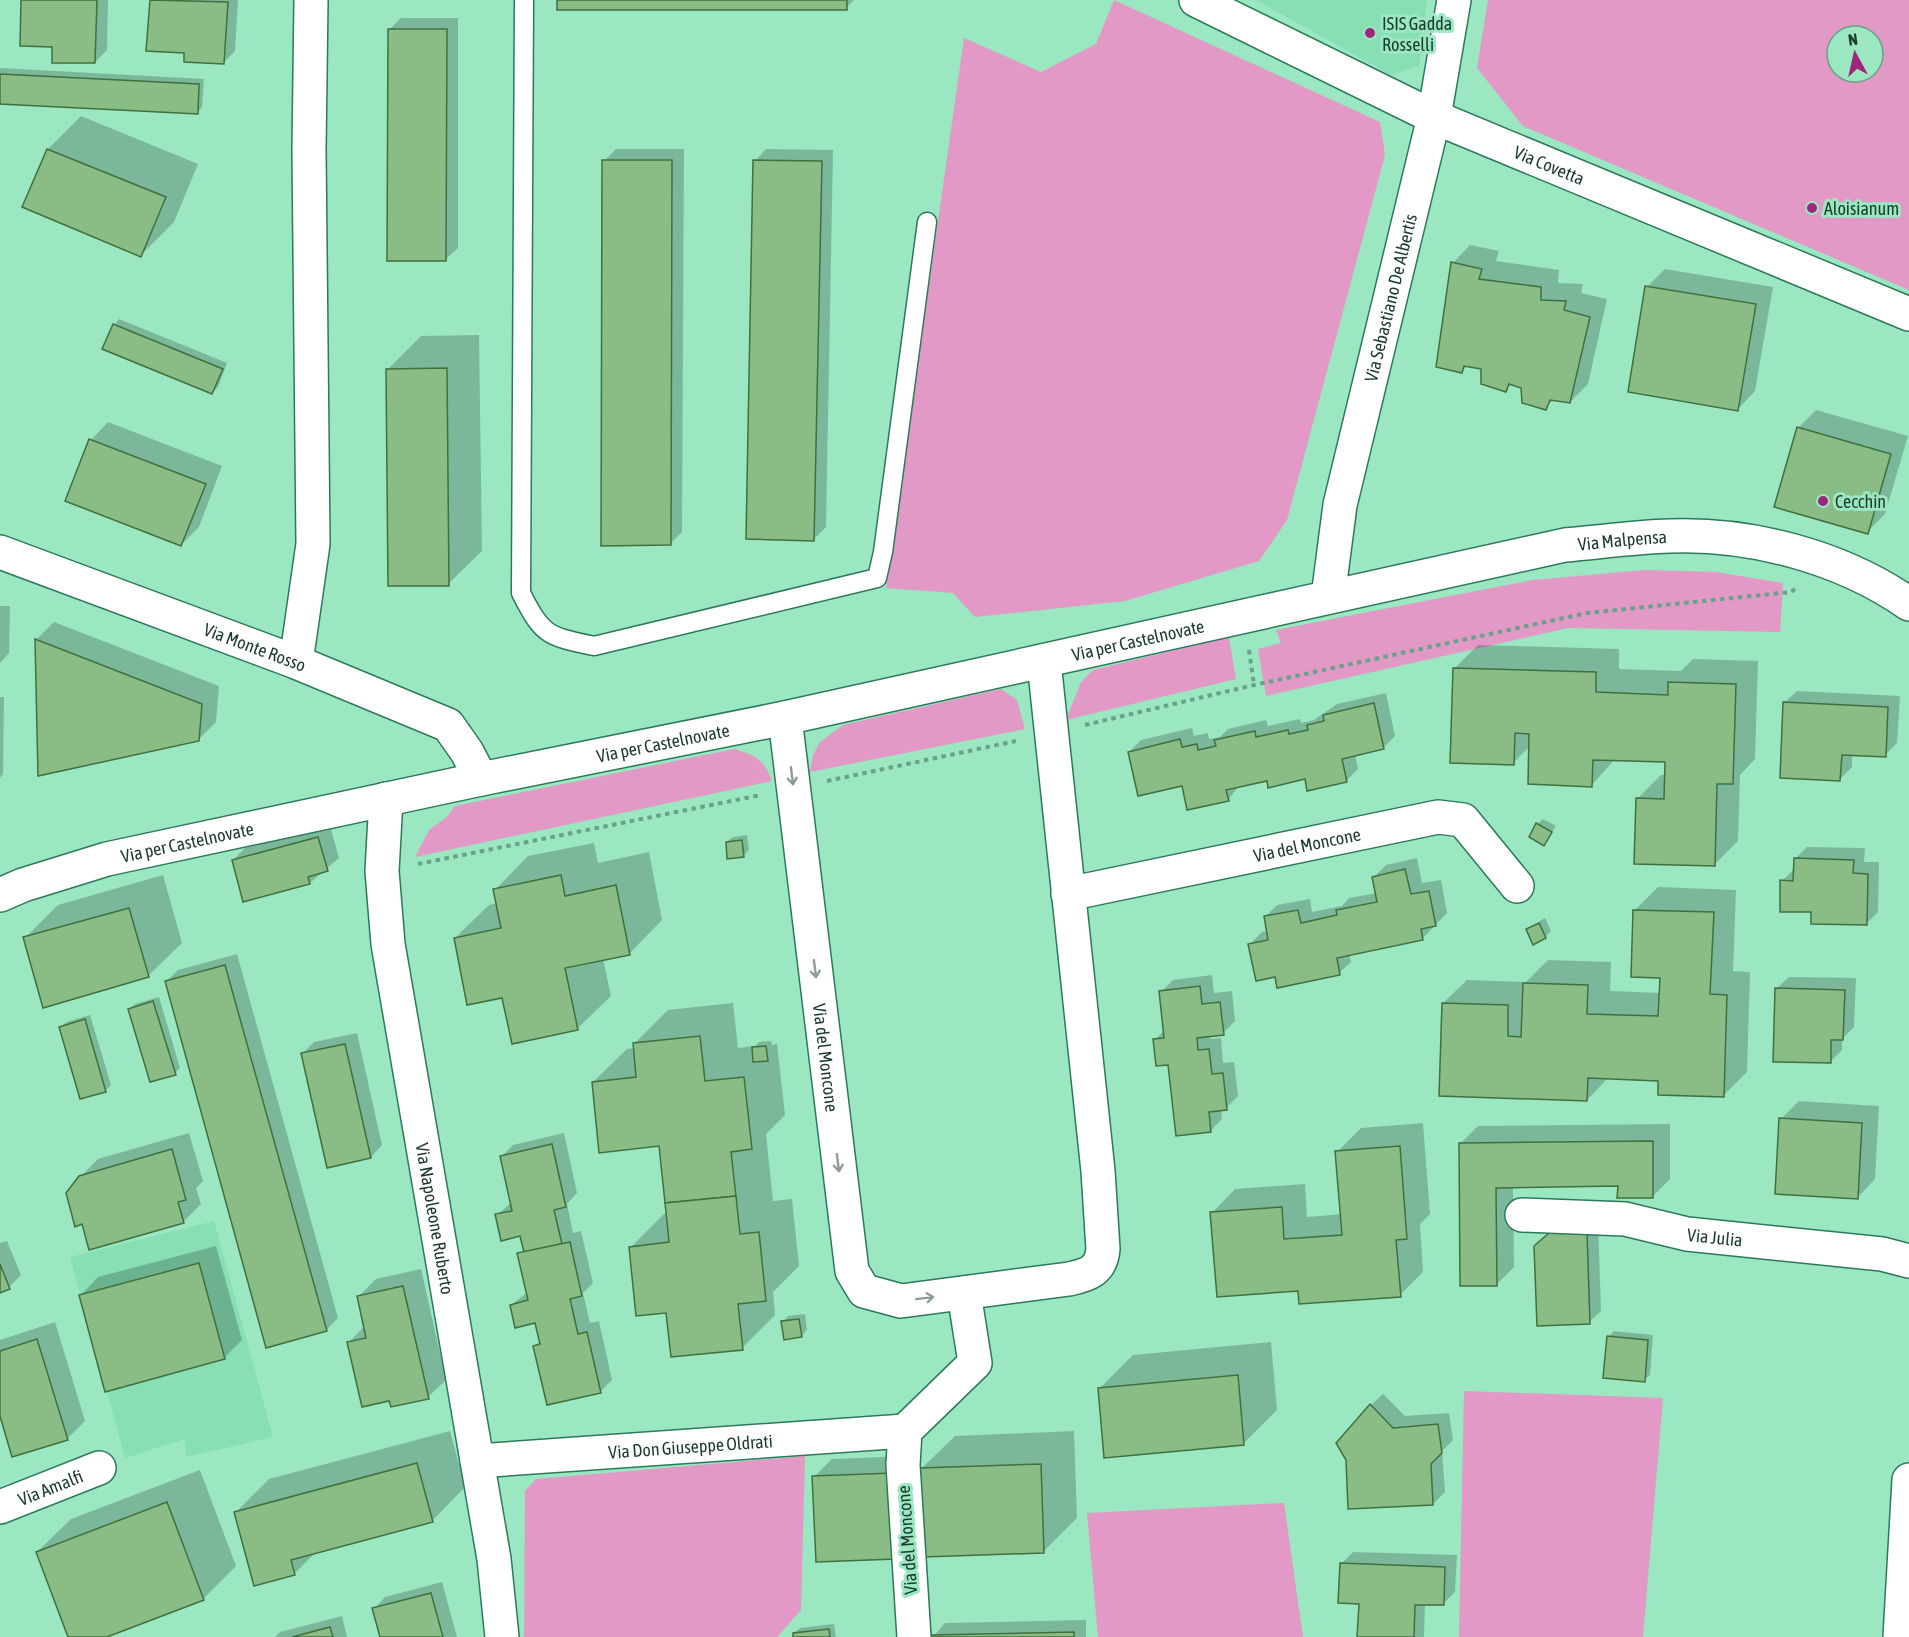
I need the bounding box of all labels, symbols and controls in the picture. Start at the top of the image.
place label: ISIS Gadda Rosselli [1382,13,1452,55]
north arrow [1825,24,1885,84]
marker: ISIS Gadda Rosselli [1363,26,1377,40]
text: N [1847,30,1859,49]
street label: Via Covetta [1511,141,1588,189]
place label: Aloisianum [1824,198,1899,219]
marker: Aloisianum [1805,201,1819,215]
street label: Via Sebastiano De Albertis [1360,212,1421,384]
place label: Cecchin [1835,491,1886,512]
marker: Cecchin [1816,494,1830,508]
street label: Via Malpensa [1577,526,1667,554]
street label: Via per Castelnovate [1070,615,1206,665]
street label: Via Monte Rosso [201,618,309,675]
street label: Via per Castelnovate [595,719,731,766]
one-way arrow [786,765,797,785]
street label: Via per Castelnovate [119,817,255,866]
street label: Via del Moncone [1251,823,1362,866]
one-way arrow [809,959,820,979]
street label: Via del Moncone [809,1002,843,1113]
street label: Via Napoleone Ruberto [412,1141,459,1296]
one-way arrow [832,1153,843,1172]
street label: Via Julia [1686,1224,1744,1250]
one-way arrow [914,1292,934,1303]
street label: Via Don Giuseppe Oldrati [608,1430,773,1462]
street label: Via Amalfi [15,1465,86,1509]
street label: Via del Moncone [893,1485,921,1595]

